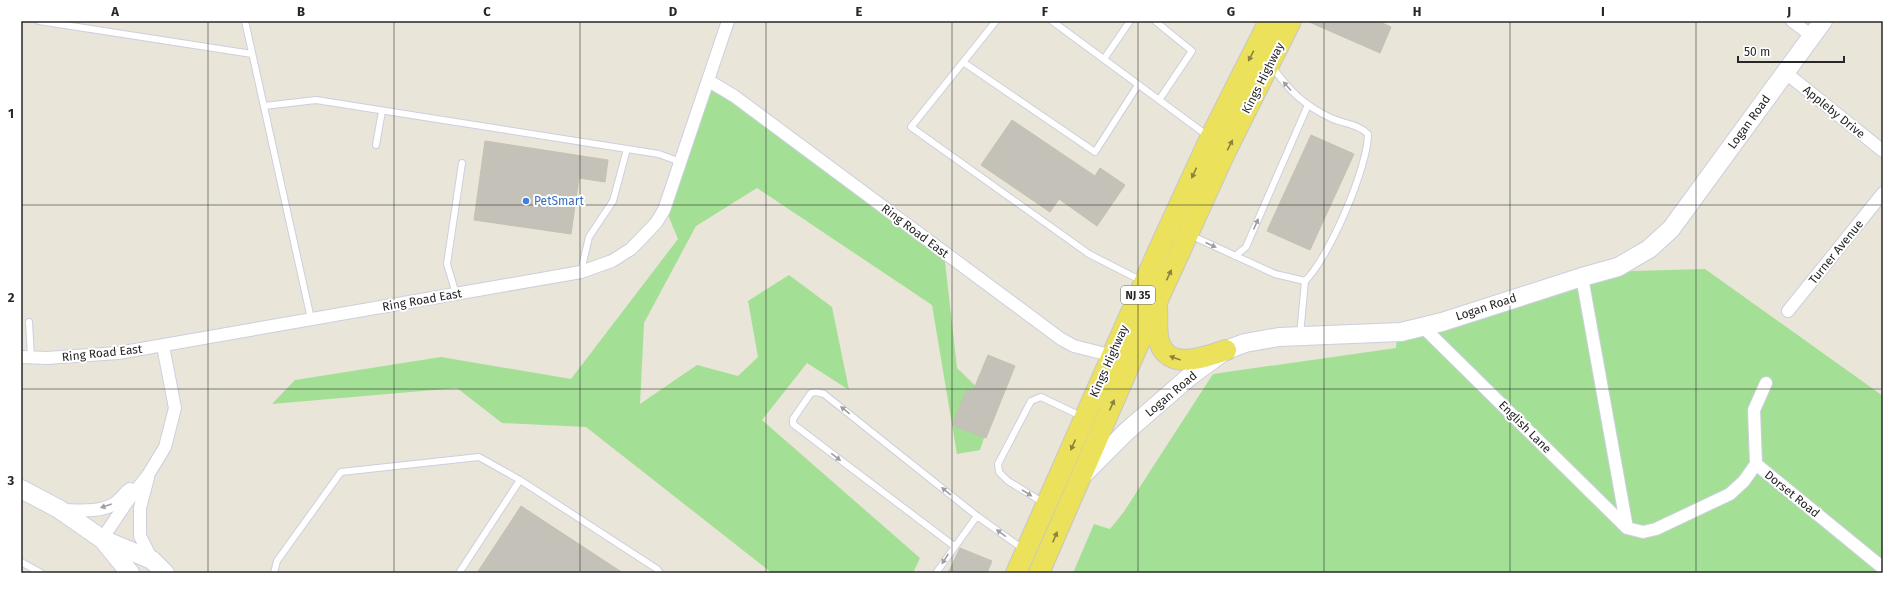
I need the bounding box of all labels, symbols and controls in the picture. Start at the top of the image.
text: A [110,4,119,19]
text: B [297,4,305,19]
text: C [483,4,491,19]
text: D [669,4,678,19]
text: E [856,4,863,19]
text: F [1042,4,1049,19]
text: G [1227,4,1235,19]
text: H [1413,4,1421,19]
text: I [1601,4,1605,19]
text: J [1786,4,1791,19]
scale bar [1738,38,1844,64]
street label: Kings Highway [1239,40,1287,116]
text: 50 m [1744,45,1770,59]
one-way arrow [1248,50,1254,62]
one-way arrow [1282,81,1292,91]
street label: Appleby Drive [1800,83,1868,141]
street label: Logan Road [1725,92,1773,152]
text: 1 [8,106,14,121]
one-way arrow [1226,139,1233,150]
one-way arrow [1191,167,1197,178]
place label: PetSmart [534,194,584,208]
marker: PetSmart [521,196,531,206]
street label: Ring Road East [879,201,952,261]
street label: Turner Avenue [1806,217,1866,287]
one-way arrow [1253,219,1259,230]
one-way arrow [1206,242,1217,248]
one-way arrow [1166,270,1172,281]
street label: Ring Road East [381,286,464,314]
road number: NJ 35 [1121,286,1155,304]
text: 2 [8,290,15,305]
street label: Logan Road [1454,291,1518,323]
street label: Kings Highway [1087,322,1131,399]
street label: Ring Road East [61,342,143,364]
one-way arrow [1169,354,1181,360]
street label: Logan Road [1142,368,1200,420]
street label: English Lane [1496,398,1554,456]
one-way arrow [1109,400,1115,411]
one-way arrow [839,406,850,415]
one-way arrow [1070,439,1076,450]
one-way arrow [830,453,841,461]
street label: Dorset Road [1762,468,1822,520]
text: 3 [7,473,15,488]
one-way arrow [941,487,952,496]
one-way arrow [1022,489,1032,497]
one-way arrow [100,504,112,510]
one-way arrow [996,529,1007,538]
one-way arrow [1052,532,1058,543]
one-way arrow [941,554,949,564]

